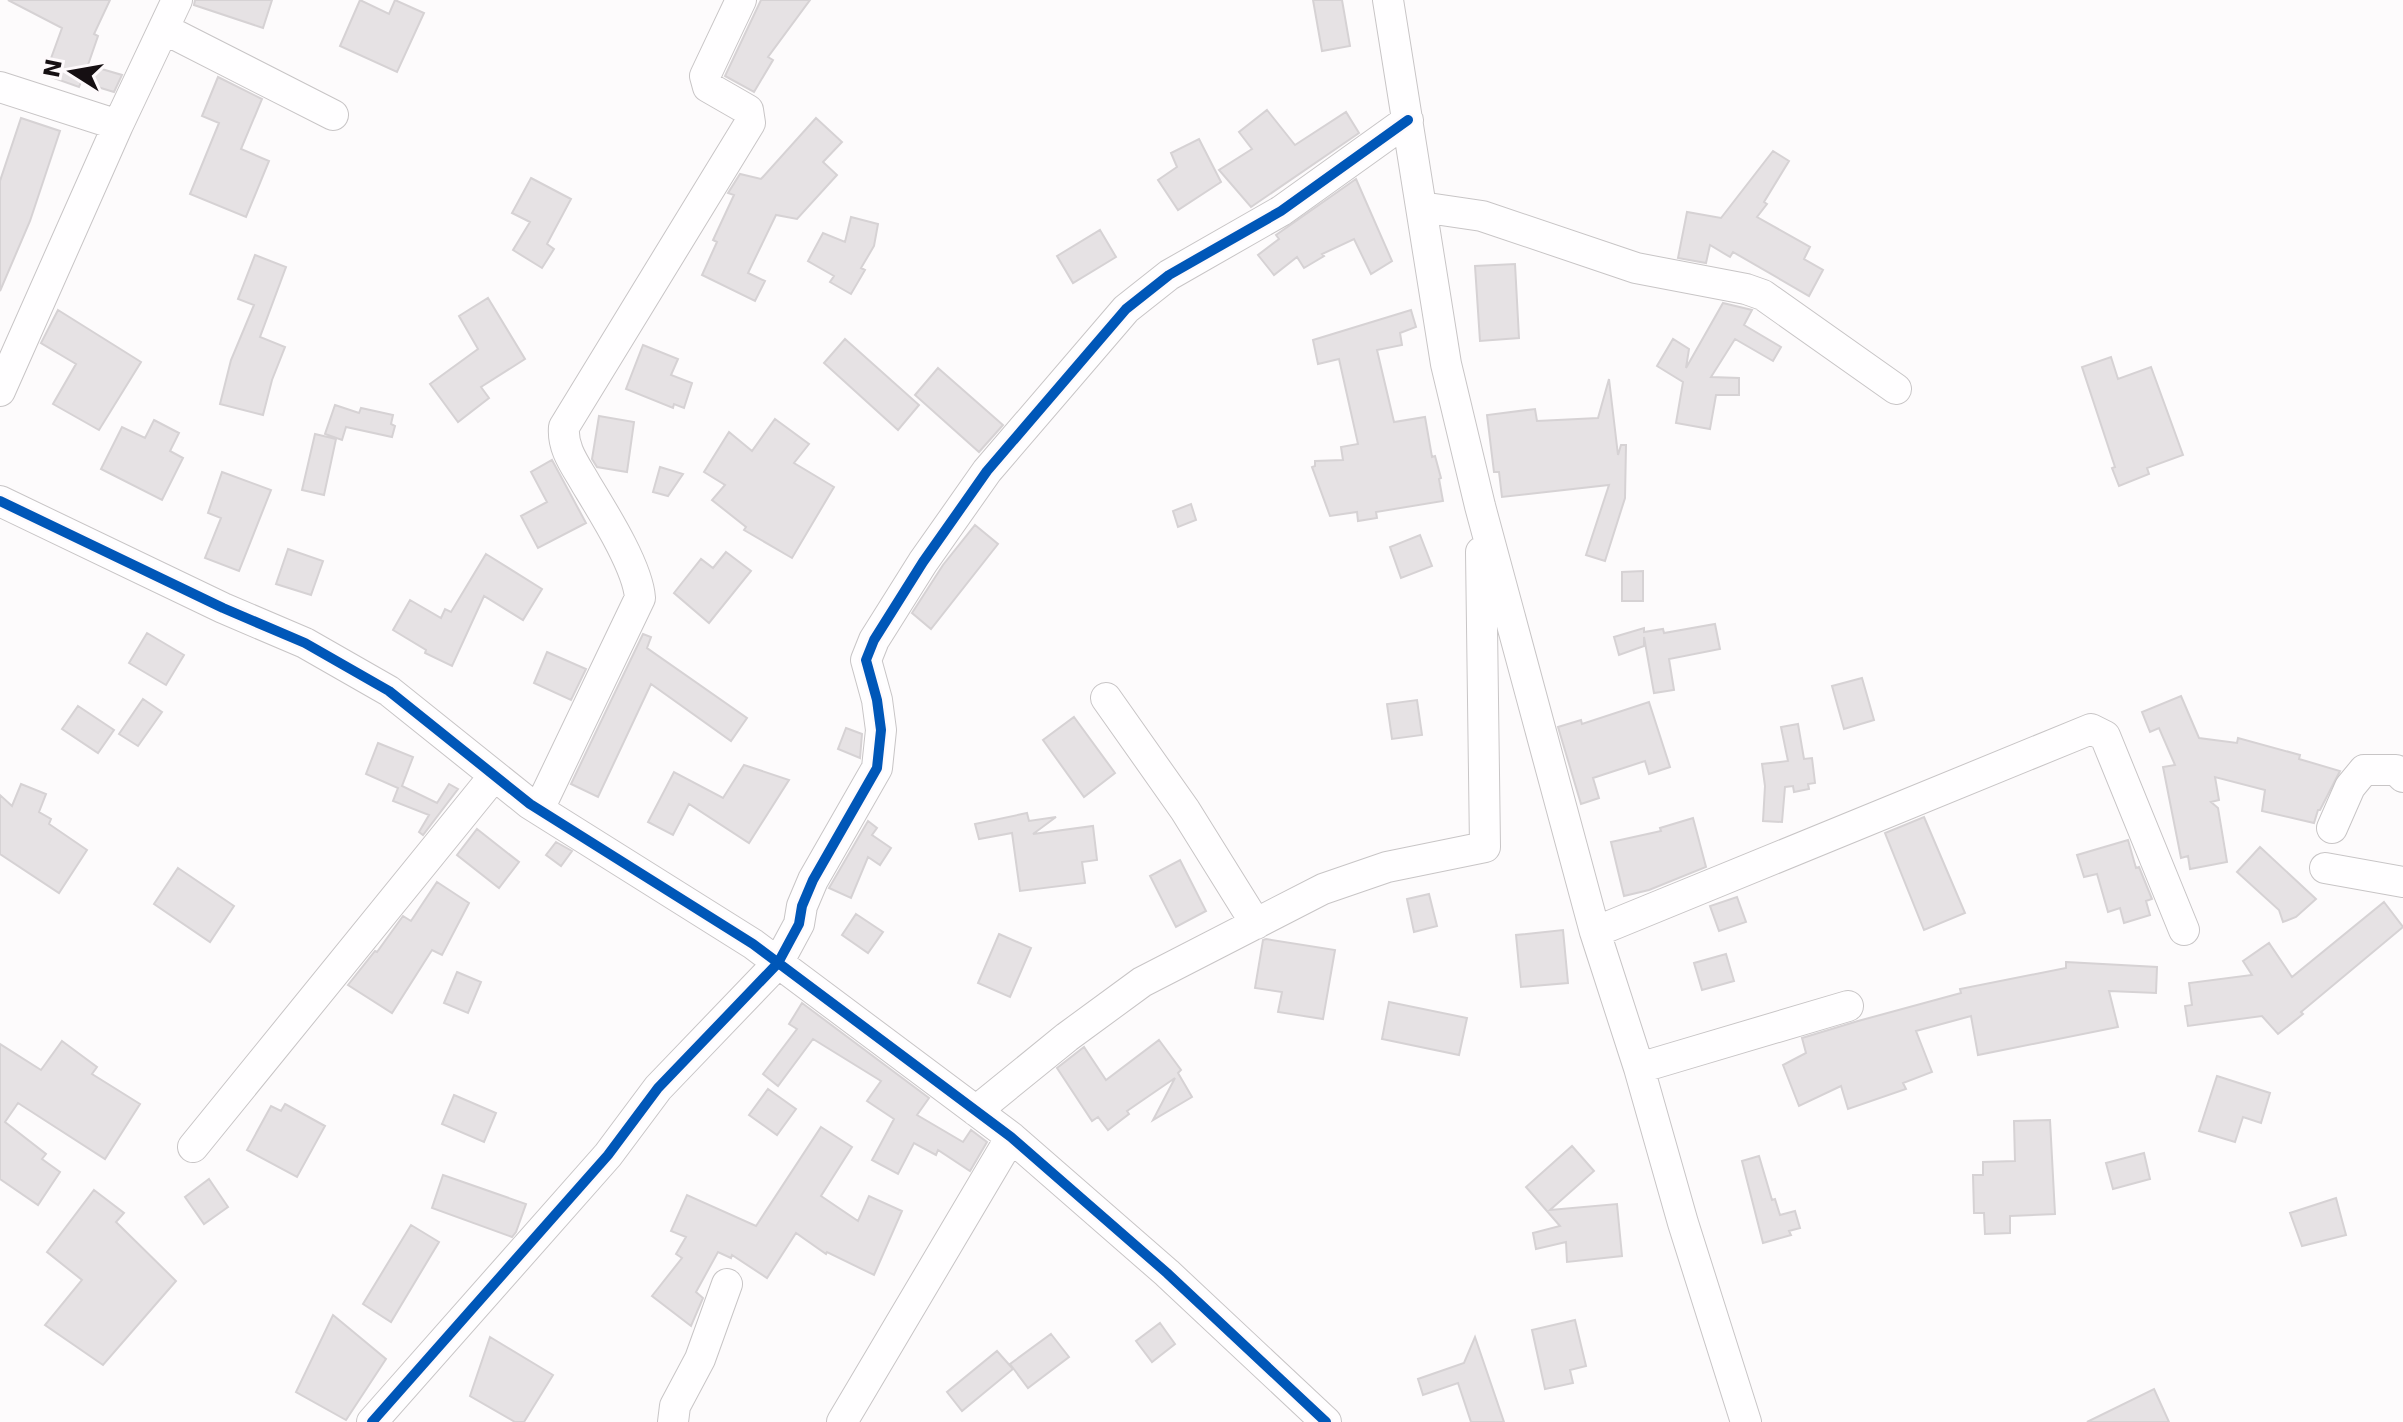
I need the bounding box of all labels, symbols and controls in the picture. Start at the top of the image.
north arrow [32,32,112,112]
text: N [39,57,67,80]

